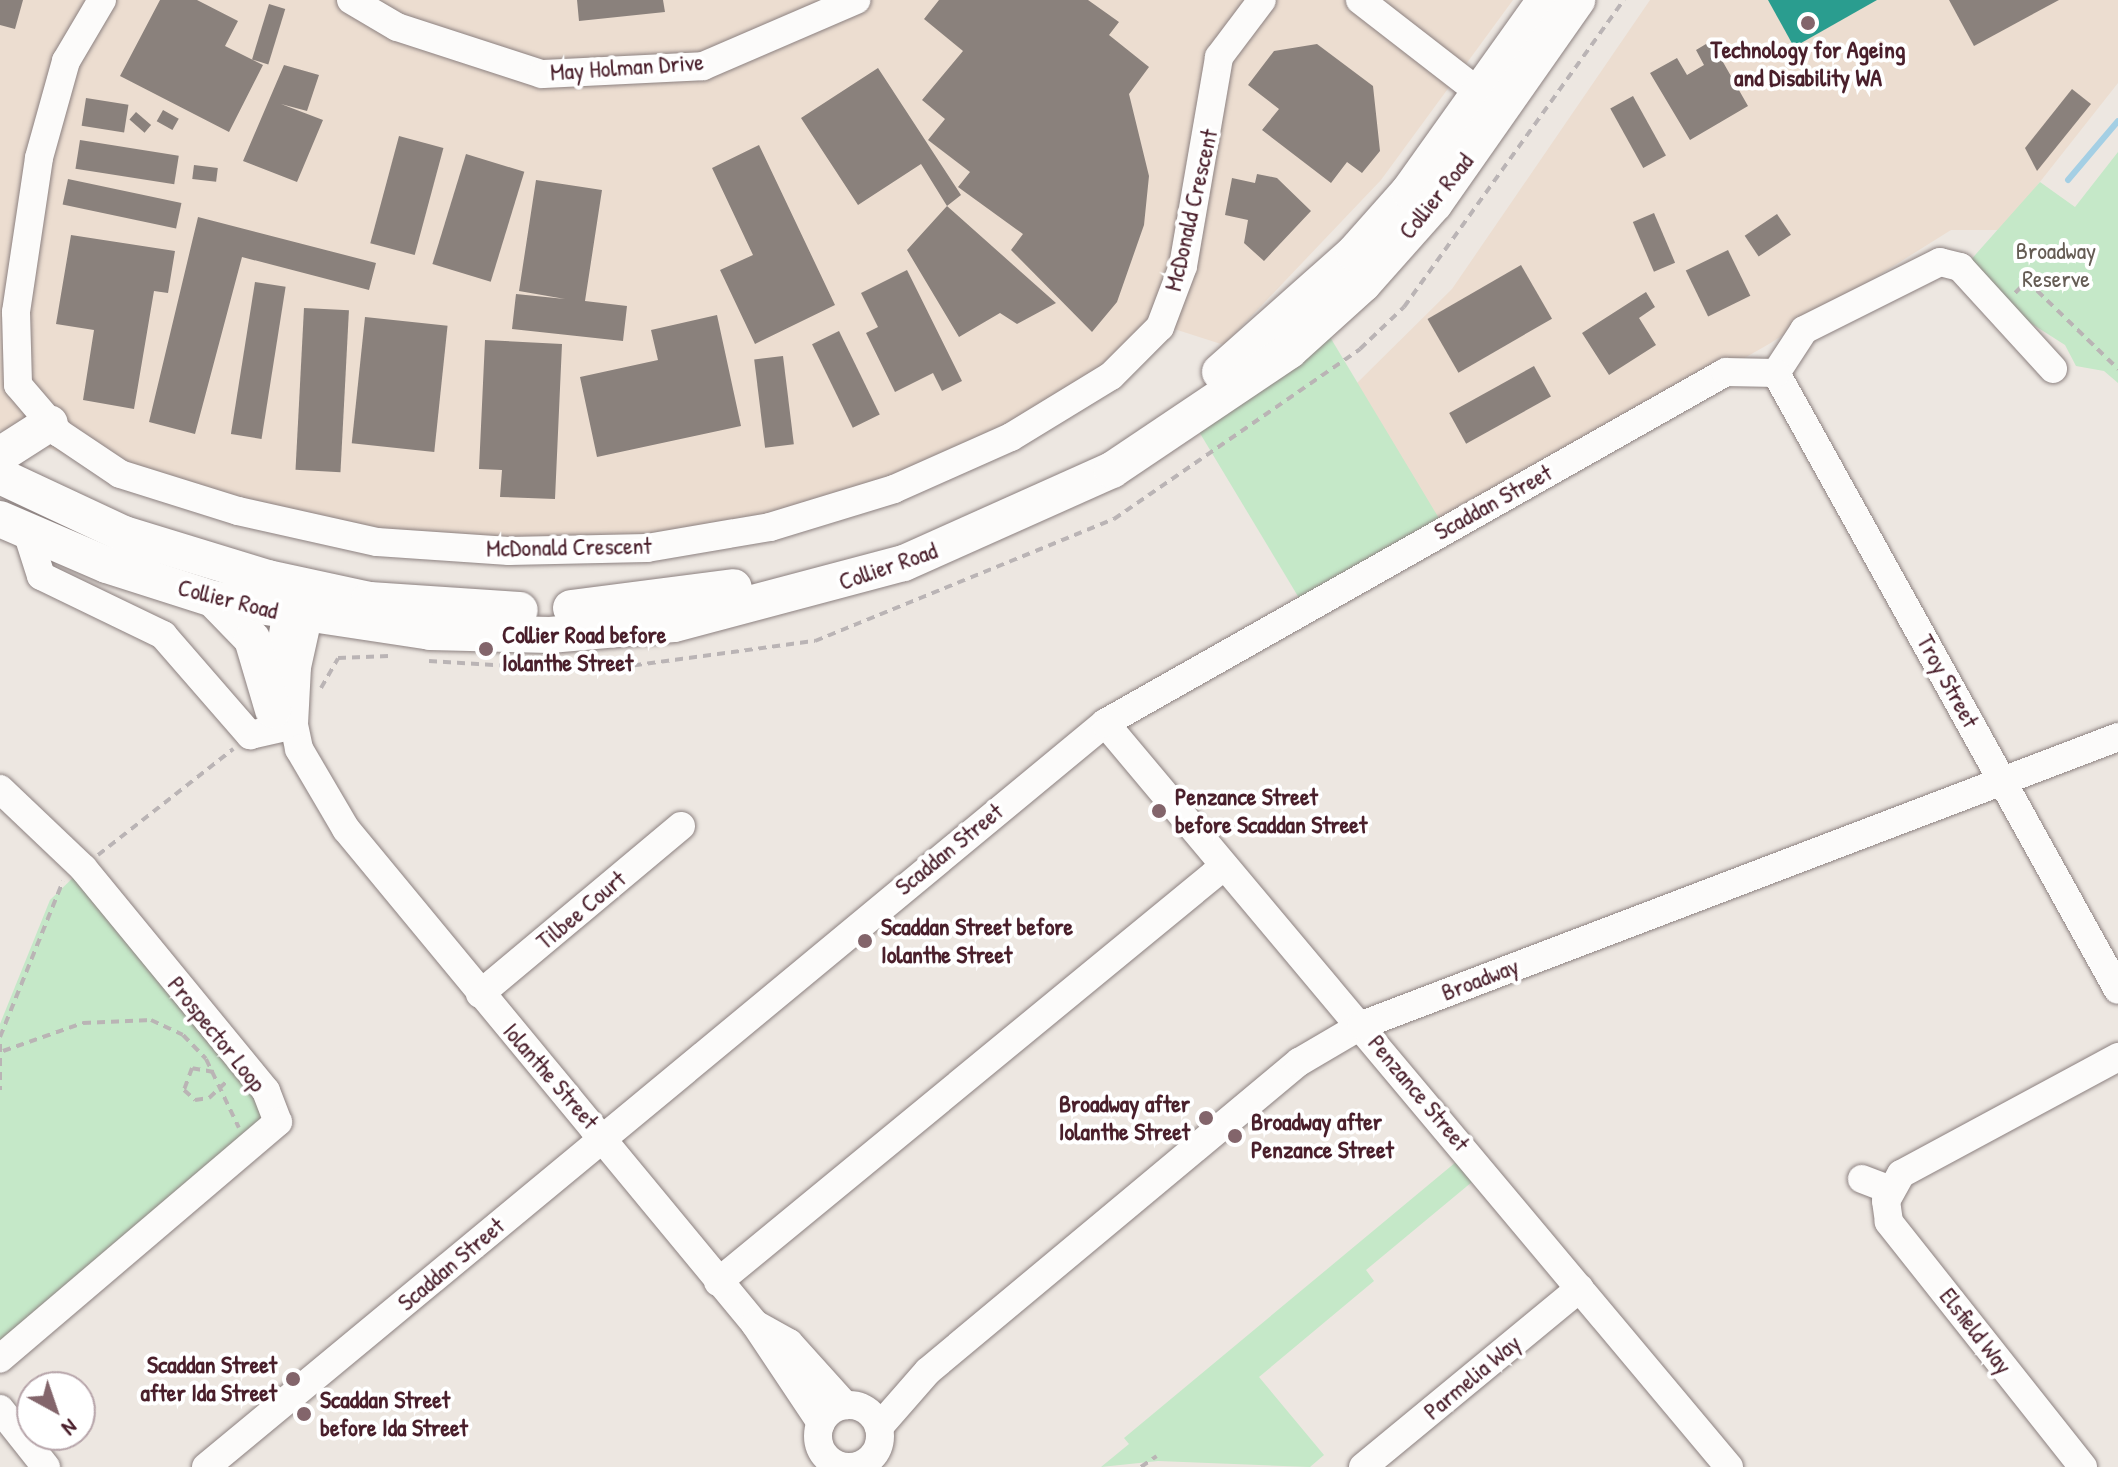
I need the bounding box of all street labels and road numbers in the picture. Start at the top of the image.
street label: May Holman Drive [549,47,705,87]
street label: McDonald Crescent [1158,126,1224,294]
street label: Collier Road [1393,147,1479,245]
street label: Scaddan Street [1429,458,1557,546]
street label: McDonald Crescent [486,531,652,563]
street label: Collier Road [835,536,941,596]
street label: Collier Road [175,573,281,625]
street label: Troy Street [1911,630,1985,732]
street label: Scaddan Street [889,797,1009,901]
street label: Tilbee Court [531,864,631,956]
street label: Broadway [1437,951,1523,1007]
street label: Prospector Loop [162,971,272,1097]
street label: Iolanthe Street [497,1017,605,1135]
street label: Penzance Street [1362,1029,1476,1157]
street label: Scaddan Street [392,1211,510,1317]
street label: Elsfield Way [1934,1282,2018,1380]
street label: Parmelia Way [1418,1328,1526,1426]

